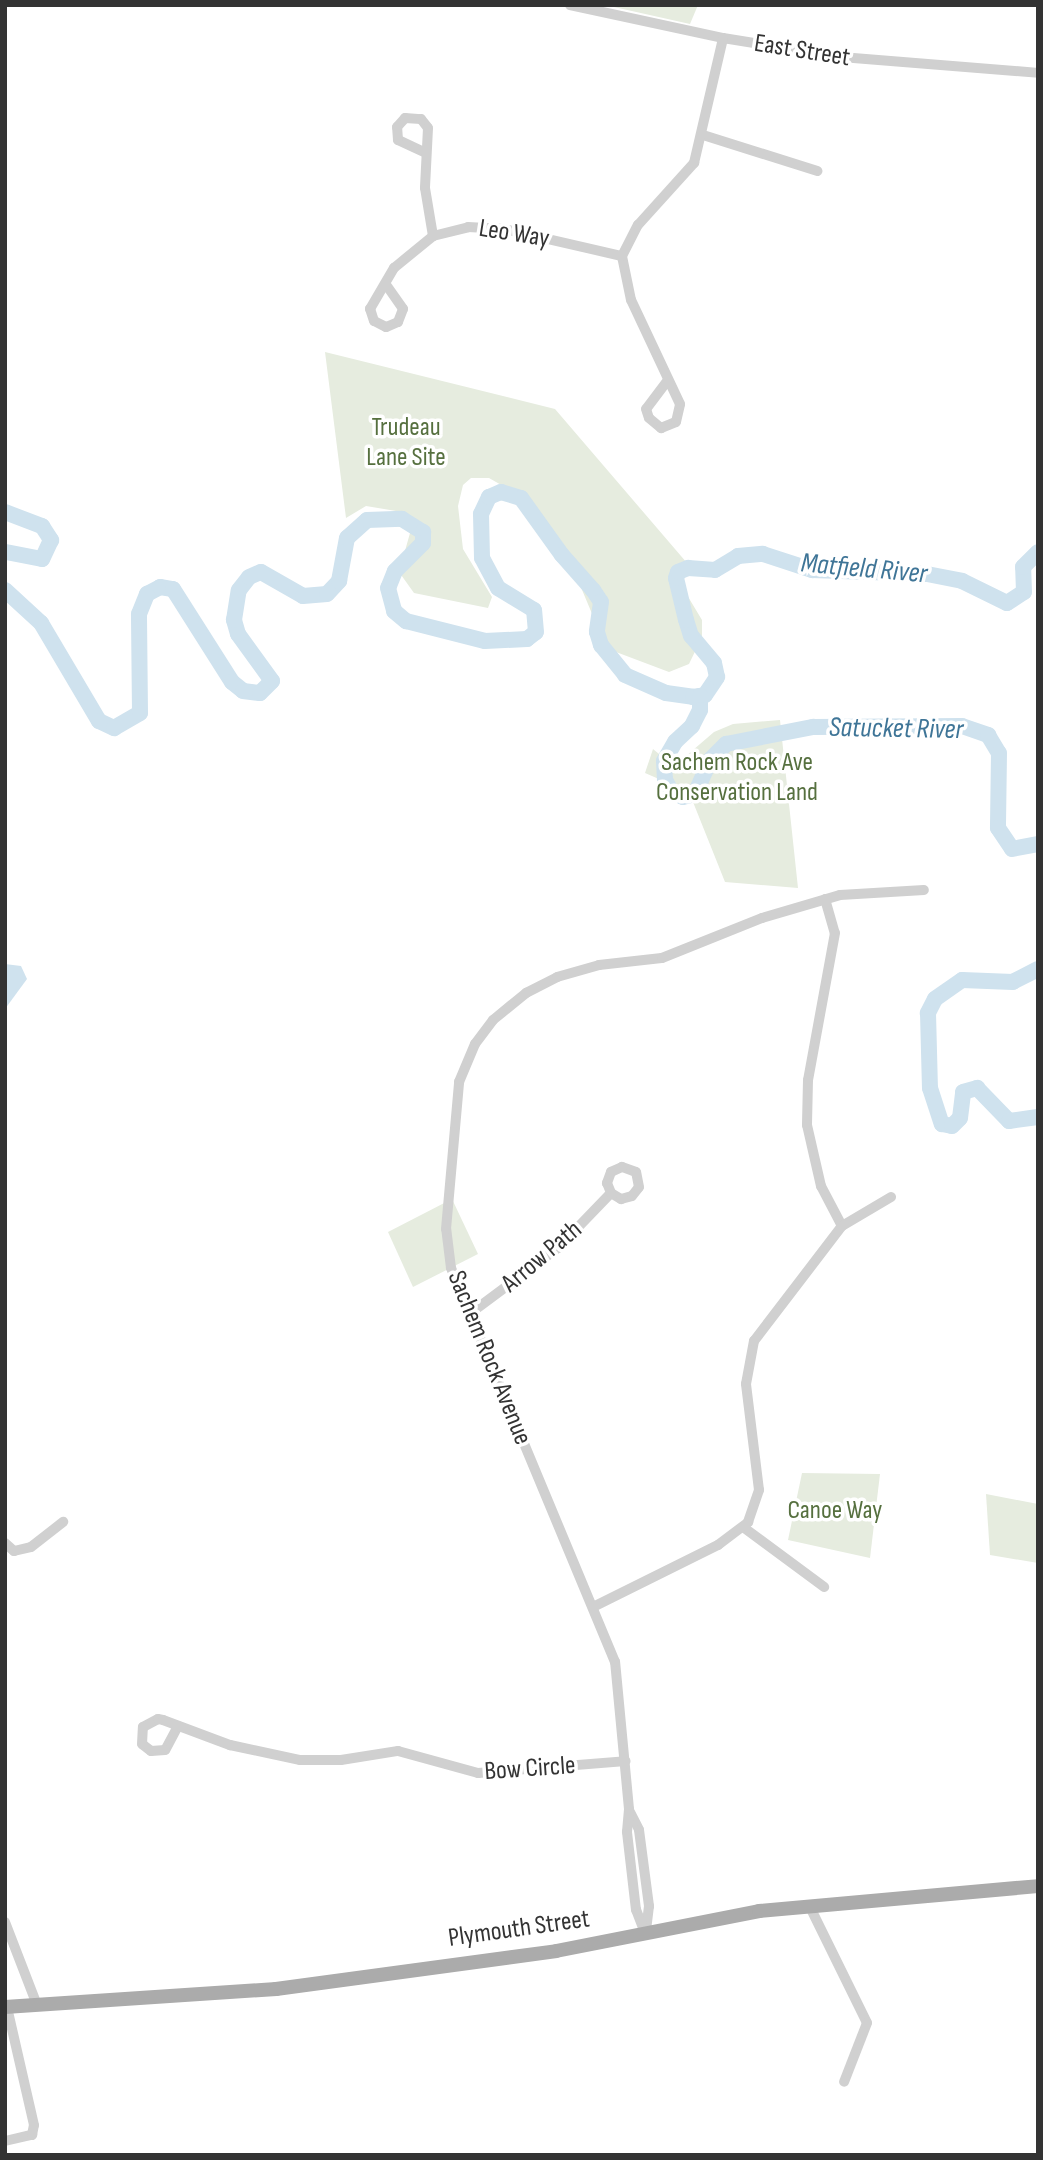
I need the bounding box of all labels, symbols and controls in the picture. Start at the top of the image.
street label: East Street [752,28,852,74]
street label: Leo Way [477,213,551,255]
park label: Trudeau Lane Site [366,412,446,474]
water label: Matfield River [799,547,929,591]
water label: Satucket River [829,711,963,747]
park label: Sachem Rock Ave Conservation Land [656,747,818,808]
street label: Arrow Path [495,1214,589,1300]
street label: Sachem Rock Avenue [440,1267,538,1449]
park label: Canoe Way [788,1495,882,1527]
street label: Bow Circle [483,1750,577,1788]
street label: Plymouth Street [446,1904,592,1954]

